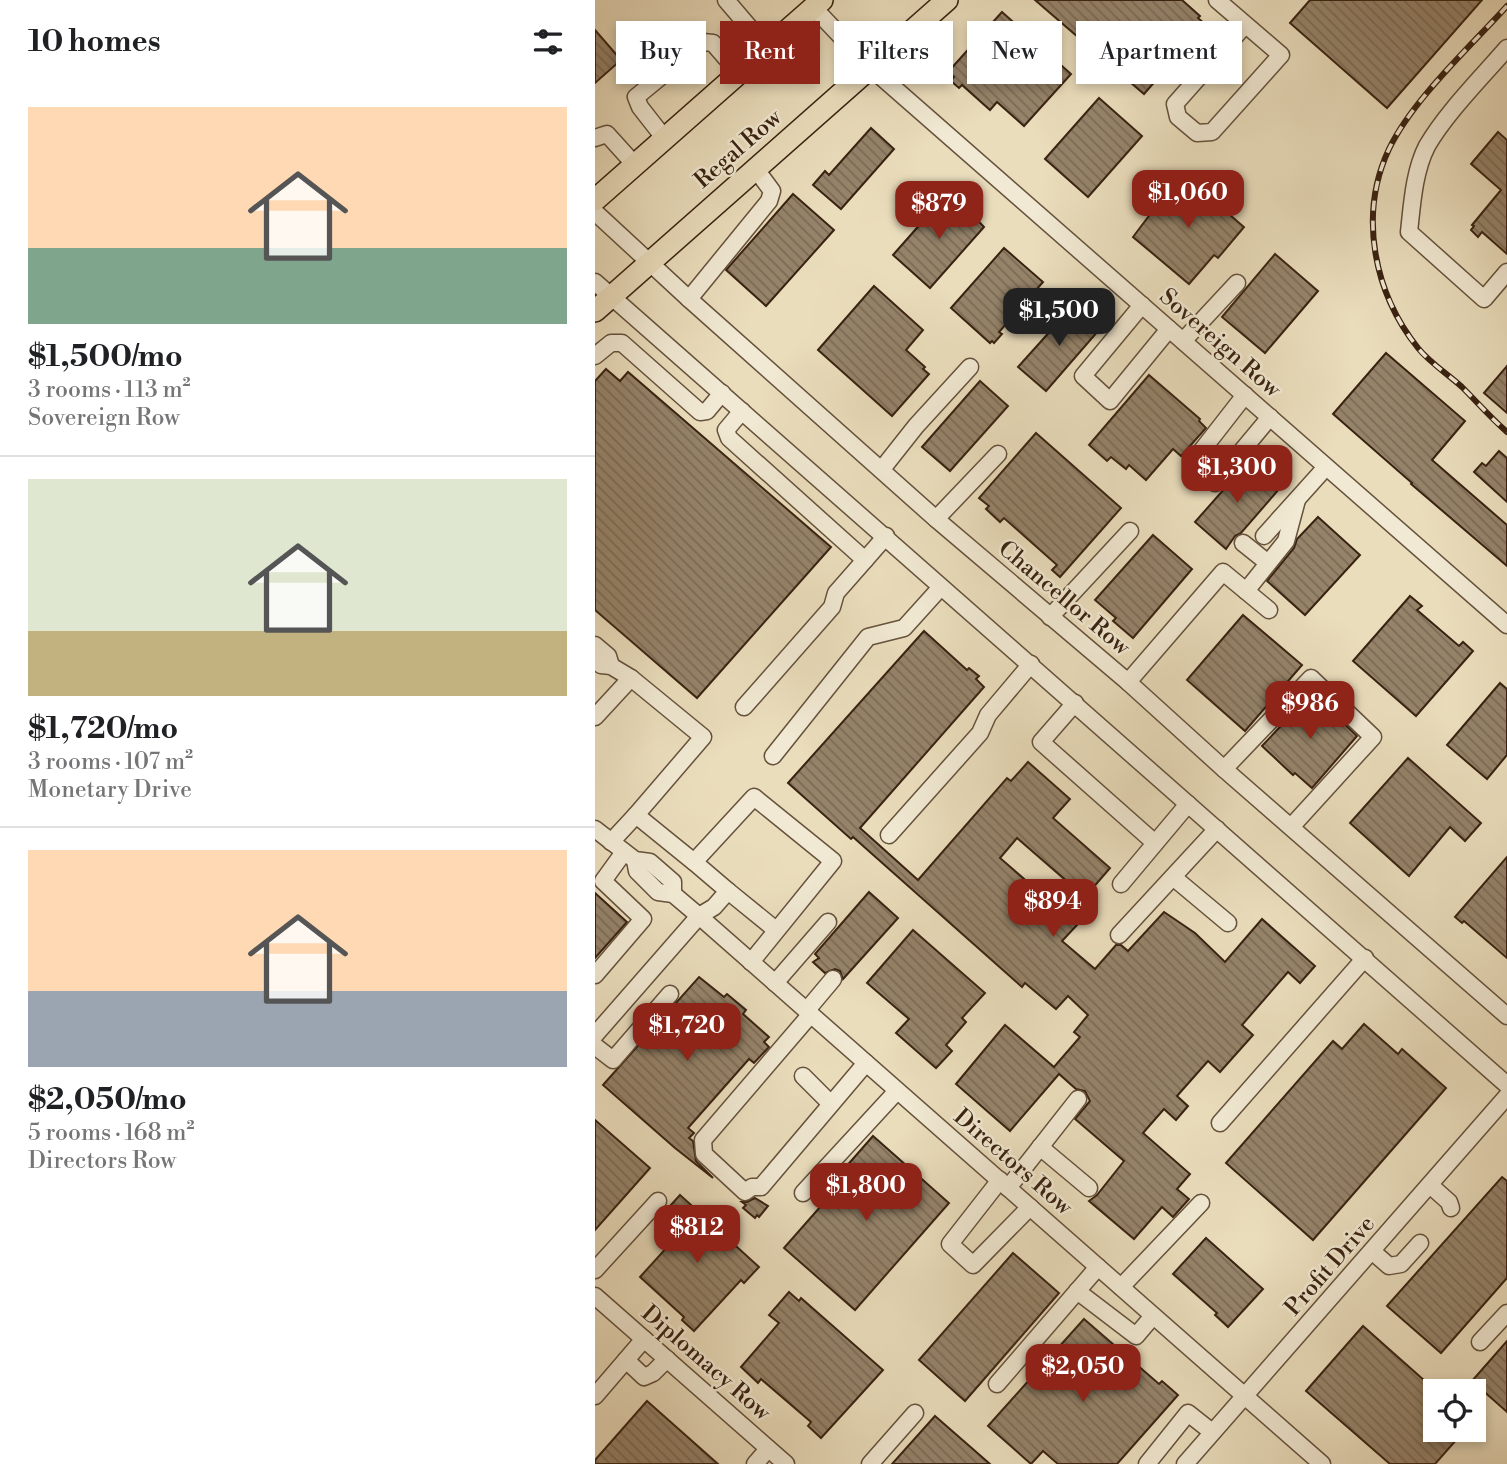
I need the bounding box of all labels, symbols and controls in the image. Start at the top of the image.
chip: Buy [616,21,706,84]
chip: Rent [720,21,820,84]
chip: Filters [834,21,953,84]
chip: New [967,21,1062,84]
chip: Apartment [1076,21,1242,84]
text: 10 homes [28,23,161,61]
icon: filters [529,23,567,61]
street label: Regal Row [689,103,788,194]
icon: home [235,153,361,279]
pin: $1,060 [1131,170,1245,230]
text: $1,060 [1148,179,1228,207]
pin: $879 [898,182,980,241]
text: $879 [911,190,967,218]
street label: Sovereign Row [1154,283,1287,404]
pin: $1,500 [1002,288,1116,348]
text: $1,500 [1019,297,1099,325]
text: $1,500/mo [28,338,183,376]
text: 3 rooms · 113 m² [28,376,191,404]
text: Sovereign Row [28,404,180,432]
pin: $1,300 [1180,446,1294,505]
text: $1,300 [1197,454,1277,482]
icon: home [235,525,361,651]
street label: Chancellor Row [992,535,1136,662]
pin: $986 [1269,682,1351,741]
text: $986 [1281,690,1339,718]
text: $1,720/mo [28,710,178,748]
text: 3 rooms · 107 m² [28,748,193,776]
text: Monetary Drive [28,776,192,804]
pin: $894 [1012,880,1094,939]
text: $894 [1024,888,1082,916]
icon: home [235,896,361,1022]
pin: $1,720 [630,1004,744,1063]
text: $1,720 [649,1012,725,1040]
text: $2,050/mo [28,1081,187,1119]
street label: Directors Row [948,1103,1079,1222]
text: 5 rooms · 168 m² [28,1119,195,1147]
text: Directors Row [28,1147,176,1175]
pin: $1,800 [809,1164,923,1223]
text: $1,800 [826,1172,906,1200]
pin: $812 [656,1206,738,1265]
street label: Profit Drive [1279,1210,1381,1322]
text: $812 [670,1214,724,1242]
street label: Diplomacy Row [636,1299,777,1427]
pin: $2,050 [1026,1344,1140,1404]
text: $2,050 [1042,1353,1124,1381]
map controls [1423,1379,1486,1442]
button: locate [1423,1379,1486,1442]

